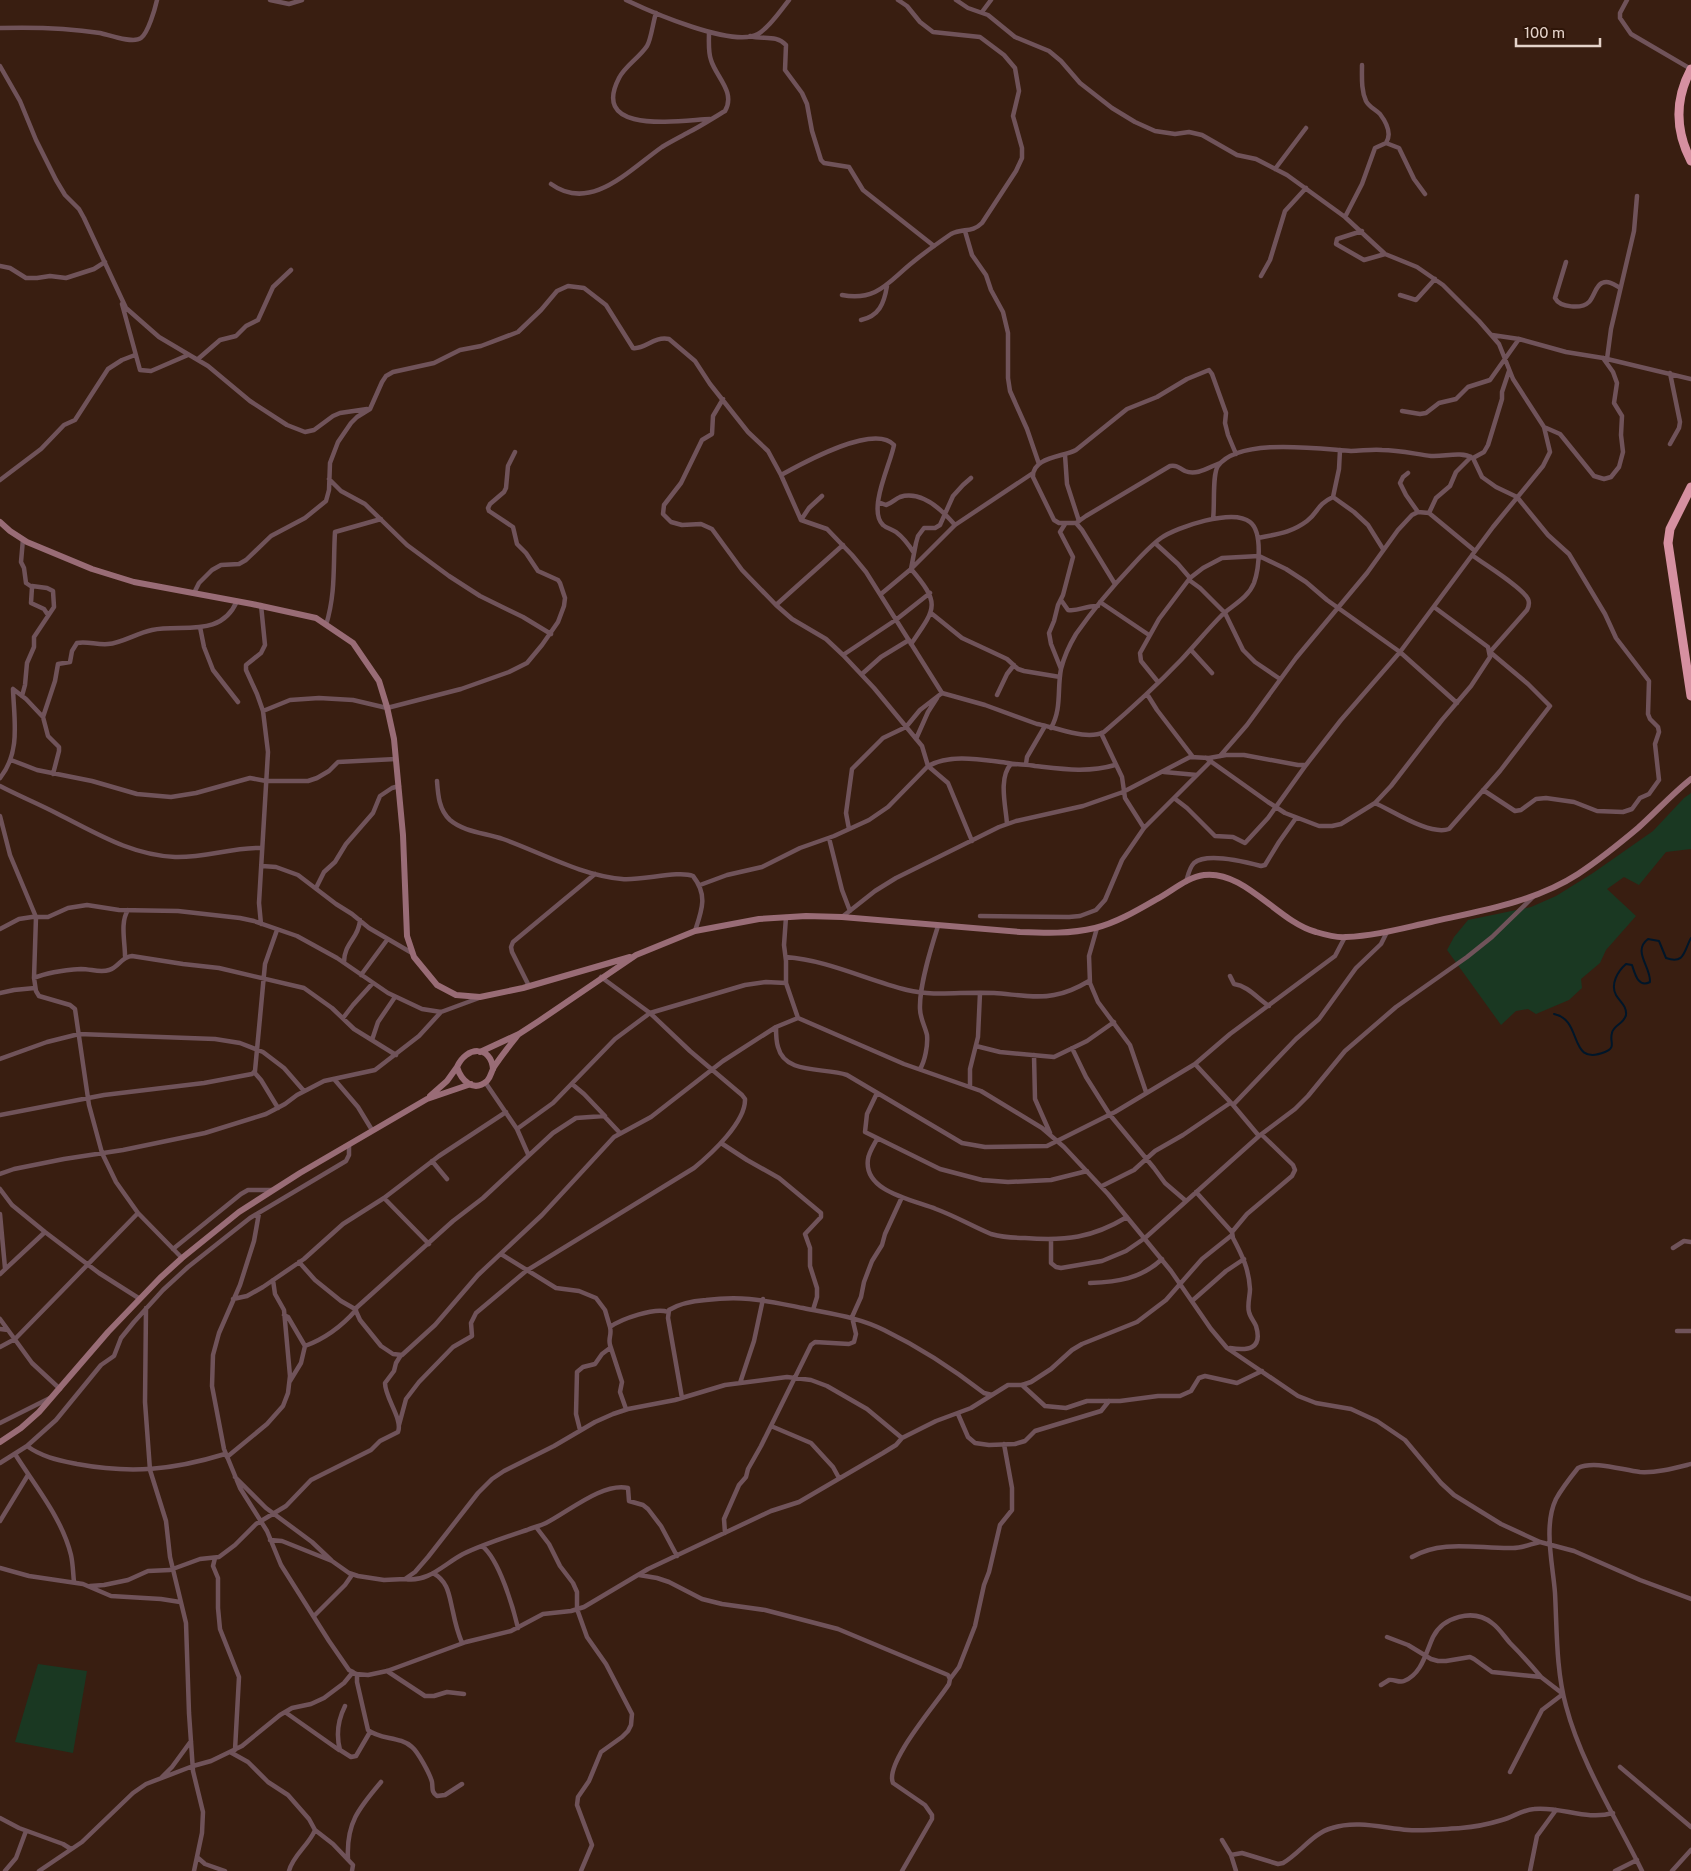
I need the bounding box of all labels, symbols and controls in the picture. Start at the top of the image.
scale bar [1516,15,1600,47]
text: 100 m [1524,24,1565,41]

